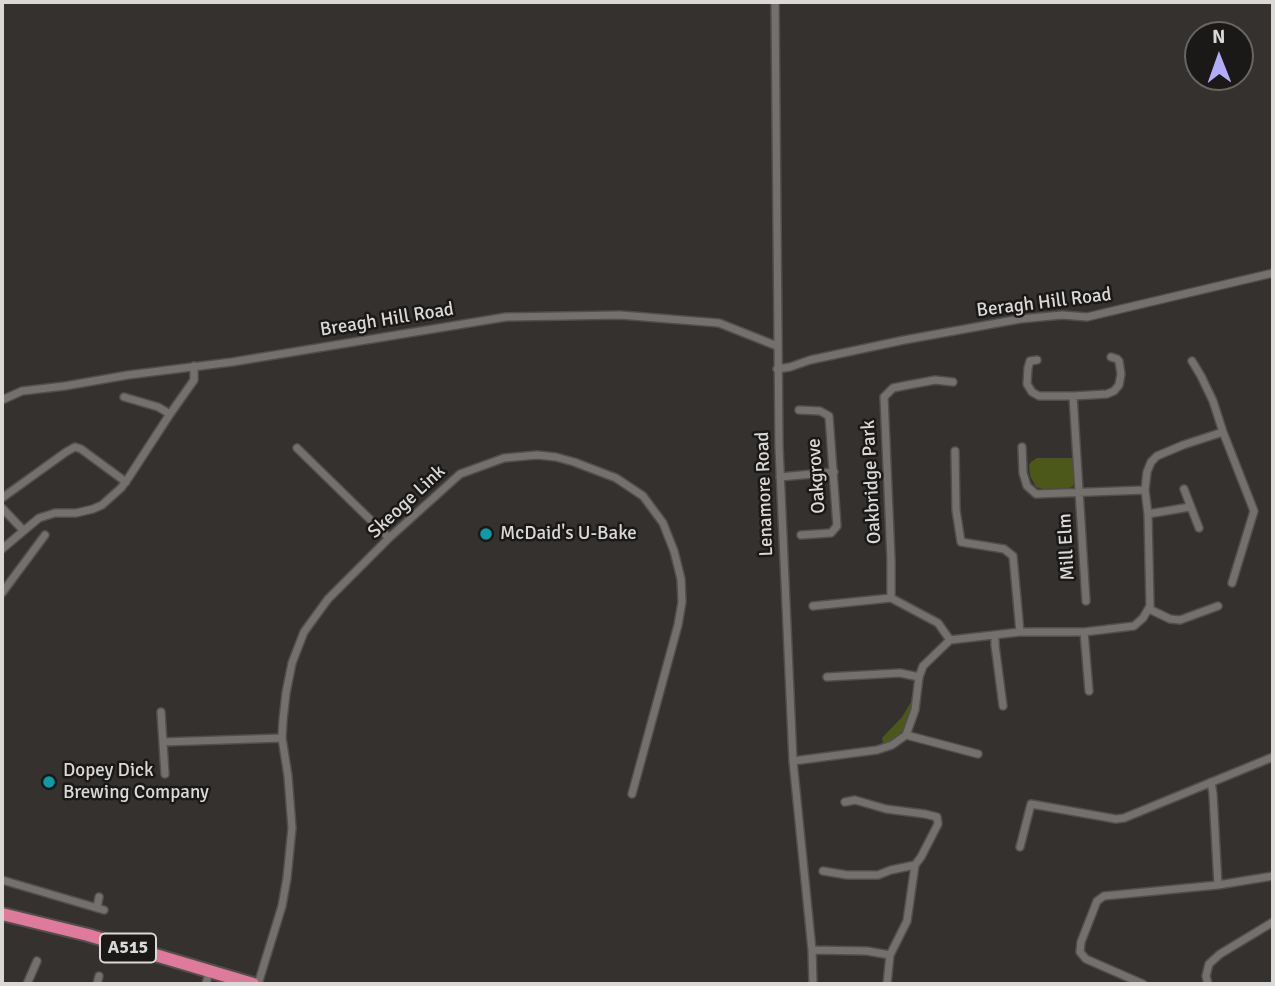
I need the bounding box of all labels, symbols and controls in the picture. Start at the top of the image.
north arrow [1184,21,1254,91]
text: N [1212,25,1225,49]
street label: Beragh Hill Road [975,283,1113,323]
street label: Breagh Hill Road [318,298,456,342]
street label: Oakbridge Park [857,419,887,545]
street label: Lenamore Road [751,431,779,557]
street label: Oakgrove [803,438,831,514]
street label: Skeoge Link [364,460,450,544]
street label: Mill Elm [1054,513,1080,581]
place label: McDaid's U-Bake [500,523,637,545]
marker: McDaid's U-Bake [478,526,494,542]
place label: Dopey Dick Brewing Company [63,760,209,804]
marker: Dopey Dick Brewing Company [41,774,57,790]
road number: A515 [100,933,156,962]

